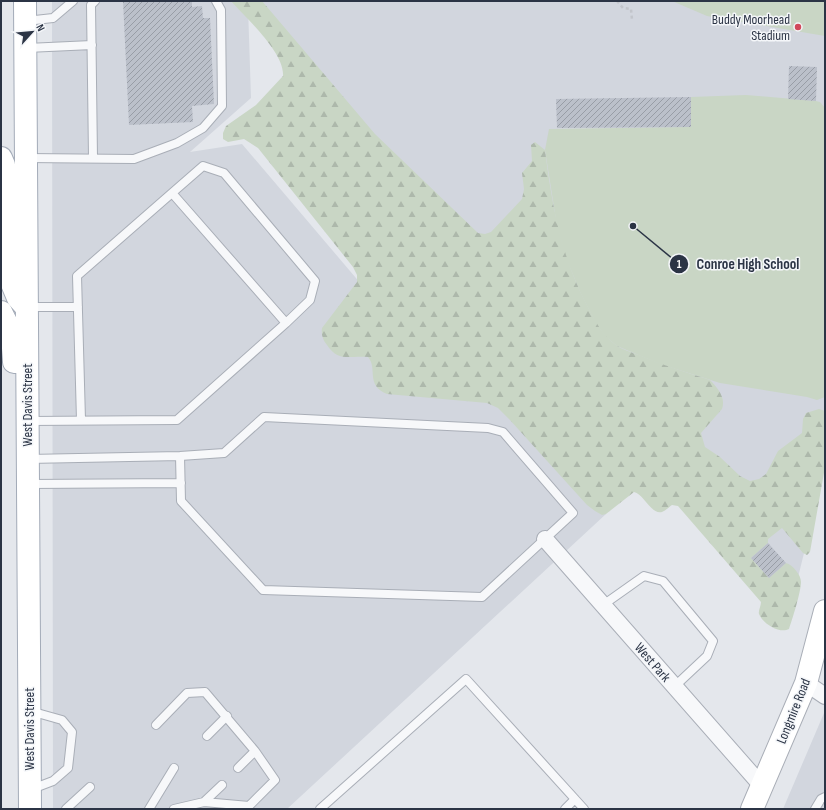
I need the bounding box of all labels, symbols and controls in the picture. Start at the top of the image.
place label: Buddy Moorhead Stadium [712,11,790,44]
north arrow [12,12,52,52]
text: N [33,22,48,33]
marker: Buddy Moorhead Stadium [793,22,803,32]
callout: Conroe High School [669,251,808,278]
text: Conroe High School [697,255,799,274]
text: 1 [677,257,682,272]
street label: West Davis Street [19,364,36,446]
street label: West Park [631,639,675,686]
street label: Longmire Road [773,676,814,746]
street label: West Davis Street [21,688,38,770]

